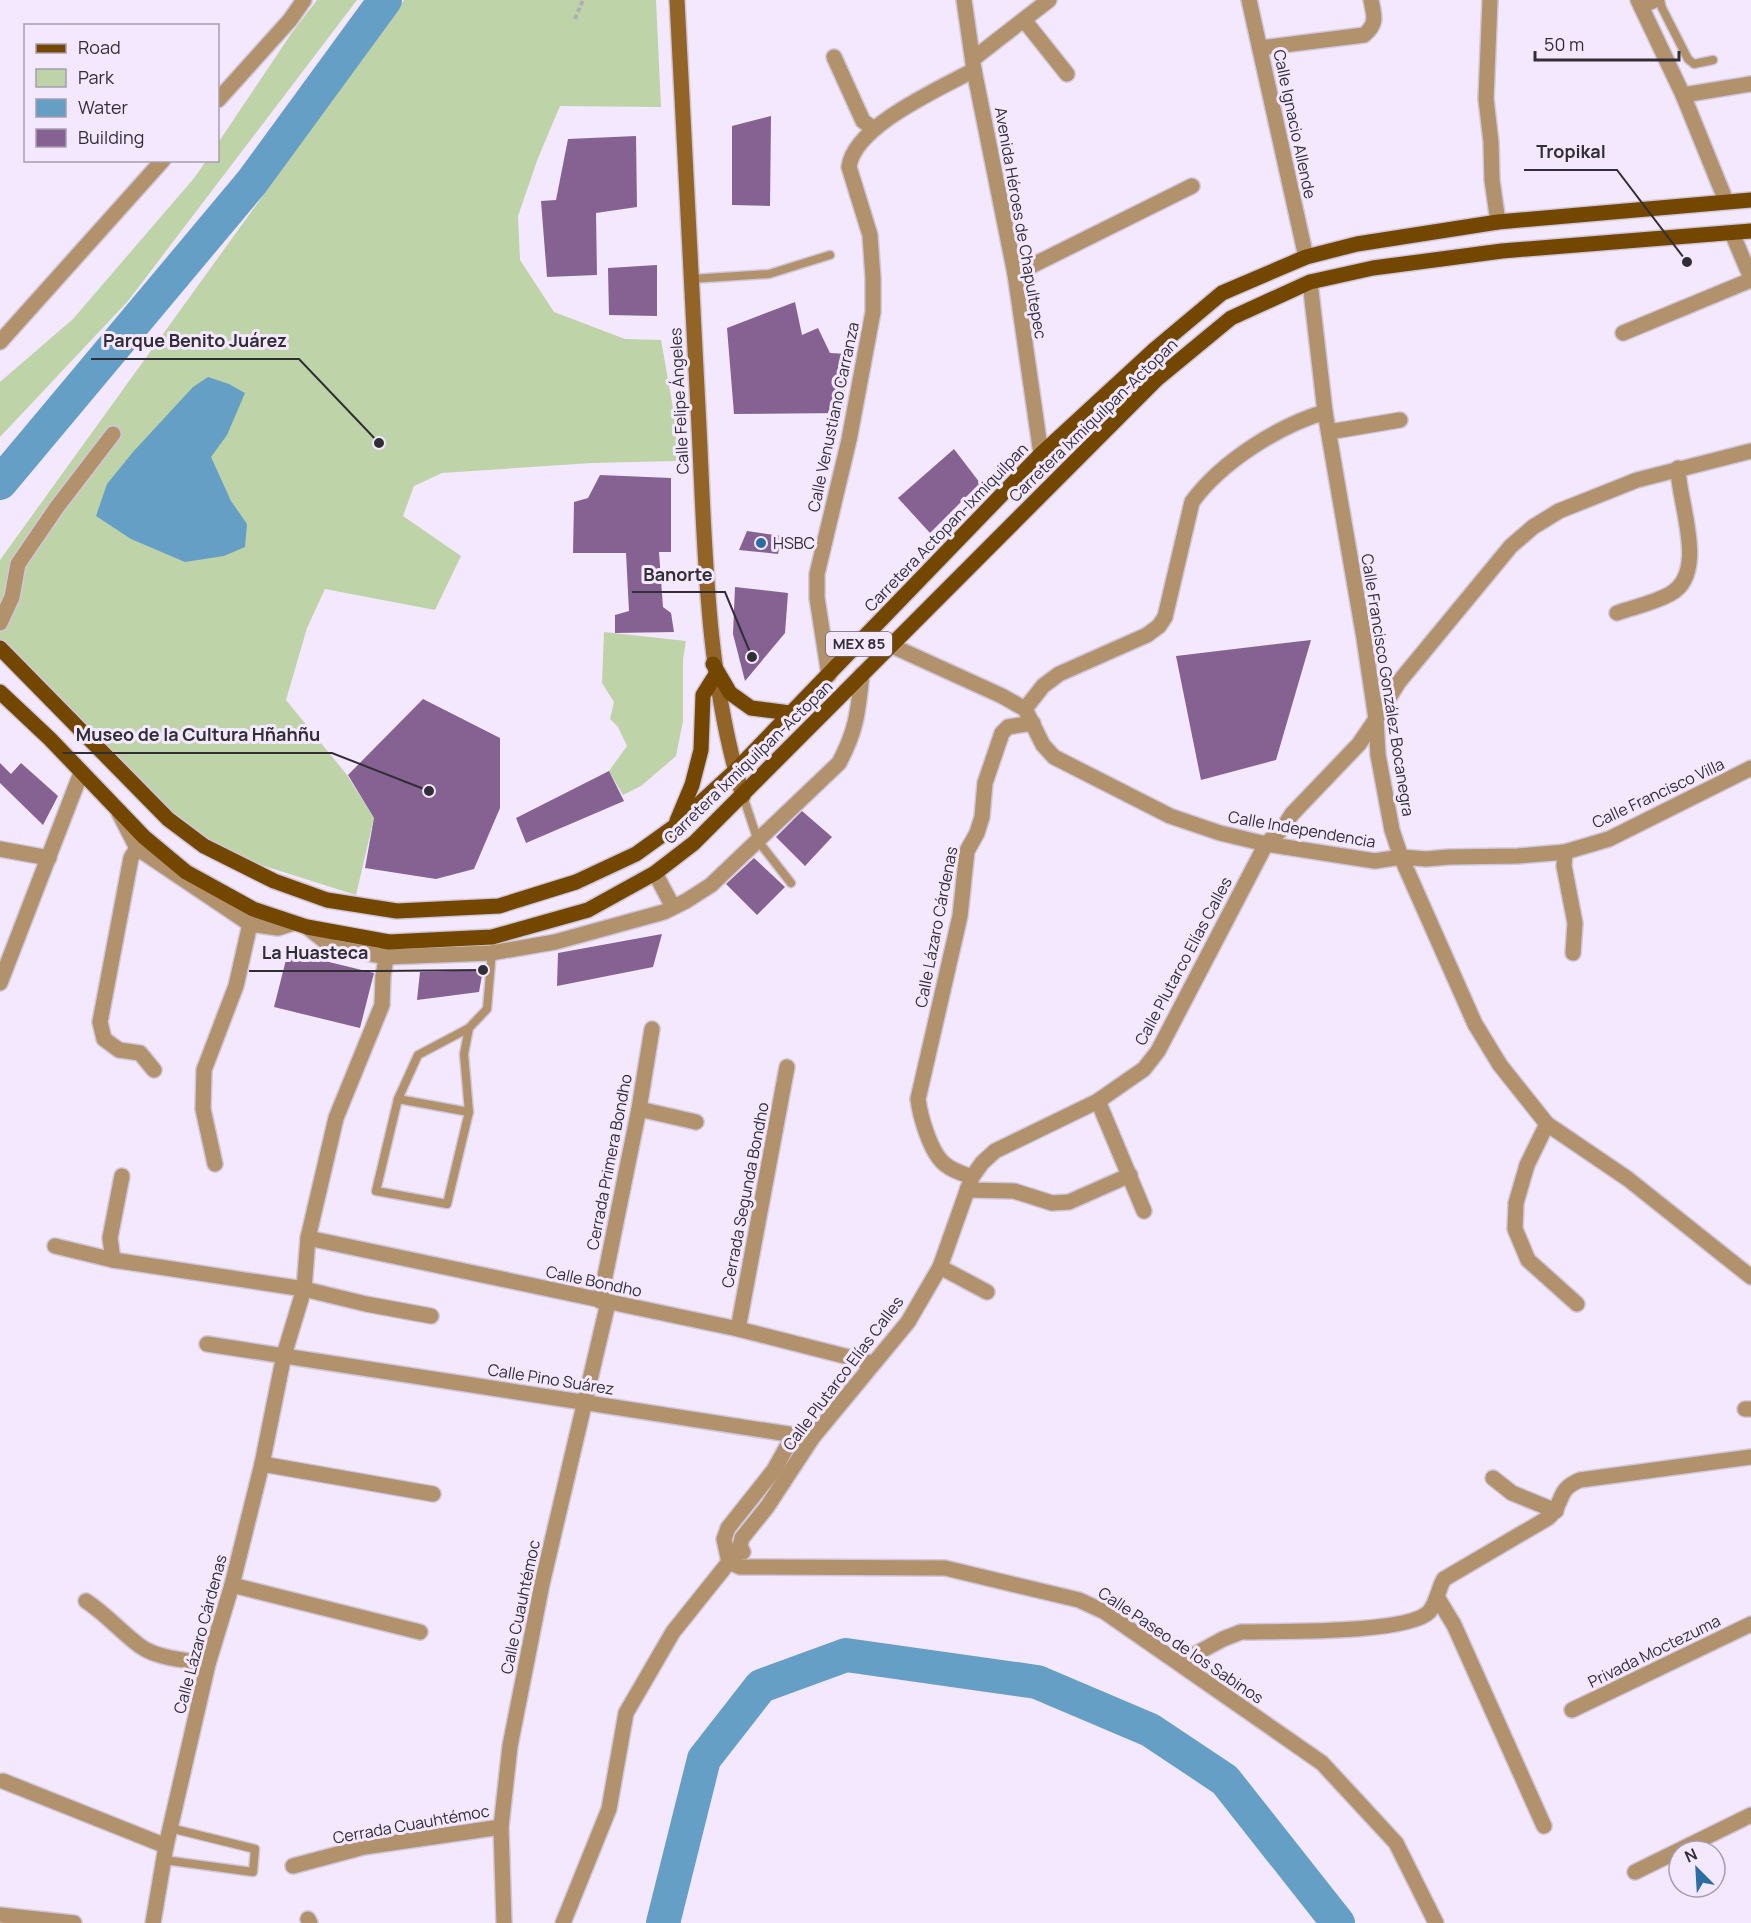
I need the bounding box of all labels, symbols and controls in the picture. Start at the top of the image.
legend [24,24,219,162]
scale bar [1535,24,1679,62]
text: 50 m [1544,32,1584,56]
text: Road [78,35,121,59]
street label: Calle Ignacio Allende [1268,47,1322,201]
text: Park [78,65,115,89]
text: Water [78,95,128,119]
street label: Avenida Héroes de Chapultepec [990,105,1052,341]
text: Building [78,125,144,149]
callout: Tropikal [1524,134,1617,170]
text: Tropikal [1536,139,1606,163]
street label: Calle Venustiano Carranza [802,320,864,514]
callout: Parque Benito Juárez [91,323,299,359]
street label: Calle Felipe Ángeles [664,327,694,475]
text: Parque Benito Juárez [103,328,287,352]
street label: Carretera Ixmiquilpan-Actopan [1004,333,1182,507]
street label: Carretera Actopan-Ixmiquilpan [859,438,1033,616]
place label: HSBC [773,532,815,554]
marker: HSBC [754,536,768,550]
street label: Calle Francisco González Bocanegra [1356,552,1420,818]
callout: Banorte [632,556,725,592]
text: Banorte [643,562,713,586]
road number: MEX 85 [826,632,892,656]
street label: Carretera Ixmiquilpan-Actopan [659,675,837,849]
callout: Museo de la Cultura Hñahñu [63,717,332,753]
text: Museo de la Cultura Hñahñu [76,722,320,746]
street label: Calle Francisco Villa [1588,753,1728,833]
street label: Calle Independencia [1226,805,1378,853]
street label: Calle Lázaro Cárdenas [910,844,962,1010]
street label: Calle Plutarco Elías Calles [1129,873,1237,1049]
callout: La Huasteca [249,935,380,971]
text: La Huasteca [262,940,368,964]
street label: Cerrada Primera Bondho [581,1072,637,1252]
street label: Cerrada Segunda Bondho [716,1100,774,1290]
street label: Calle Bondho [544,1260,644,1302]
street label: Calle Plutarco Elías Calles [778,1291,908,1455]
street label: Calle Pino Suárez [486,1358,616,1400]
street label: Calle Cuauhtémoc [495,1538,545,1676]
street label: Calle Lázaro Cárdenas [168,1552,232,1716]
street label: Calle Paseo de los Sabinos [1094,1581,1268,1709]
street label: Privada Moctezuma [1584,1609,1724,1693]
street label: Cerrada Cuauhtémoc [331,1799,491,1849]
north arrow [1667,1839,1727,1899]
text: N [1681,1843,1701,1868]

